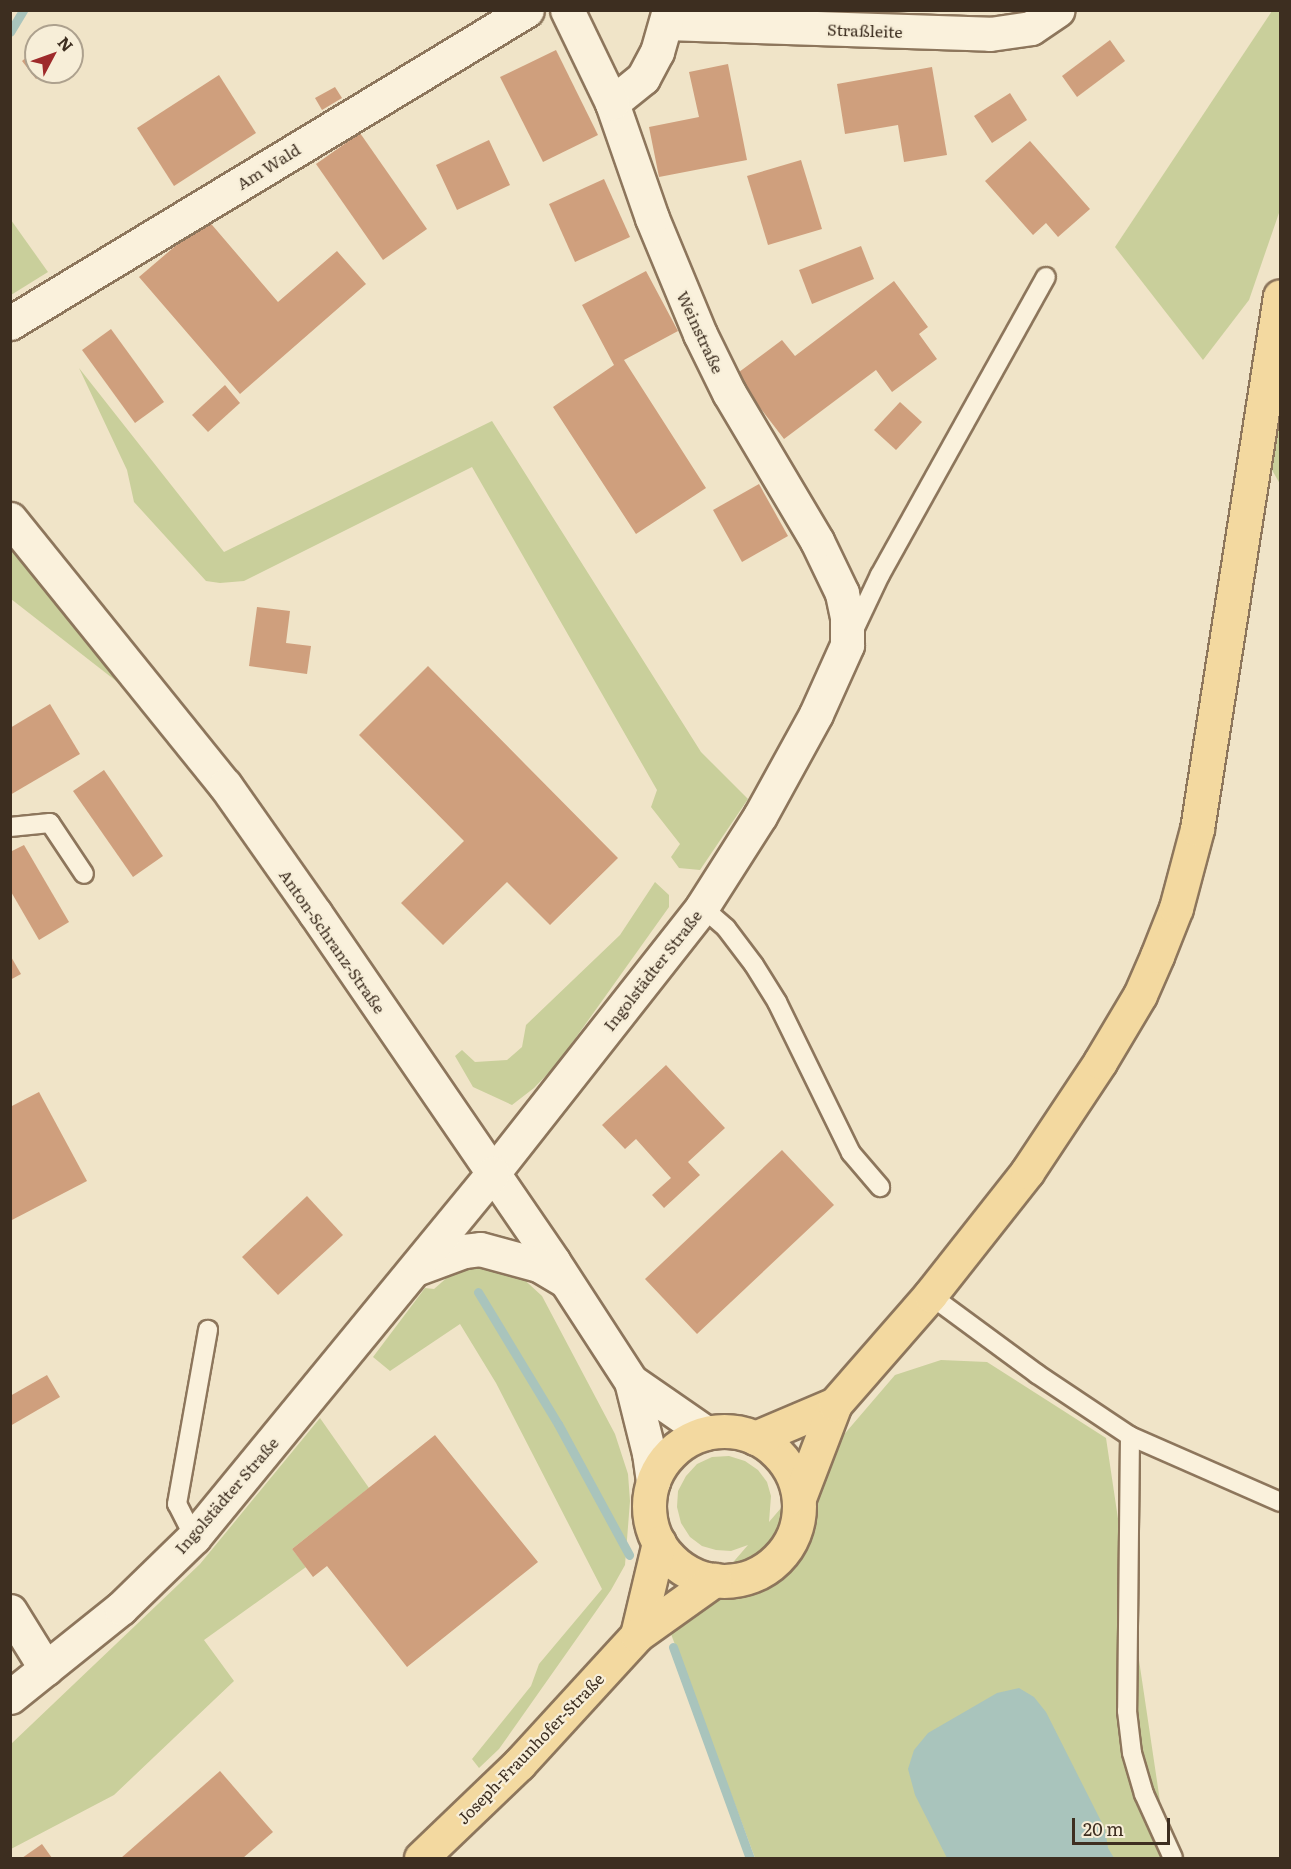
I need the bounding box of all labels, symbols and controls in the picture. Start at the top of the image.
street label: Straßleite [827,19,903,41]
north arrow [24,24,84,84]
text: N [53,31,80,56]
street label: Am Wald [233,139,303,193]
street label: Weinstraße [674,288,728,376]
street label: Anton-Schranz-Straße [276,865,390,1017]
street label: Ingolstädter Straße [599,906,705,1034]
street label: Ingolstädter Straße [170,1433,282,1557]
street label: Joseph-Fraunhofer-Straße [453,1669,607,1827]
scale bar [1075,1806,1172,1844]
text: 20 m [1083,1815,1124,1842]

